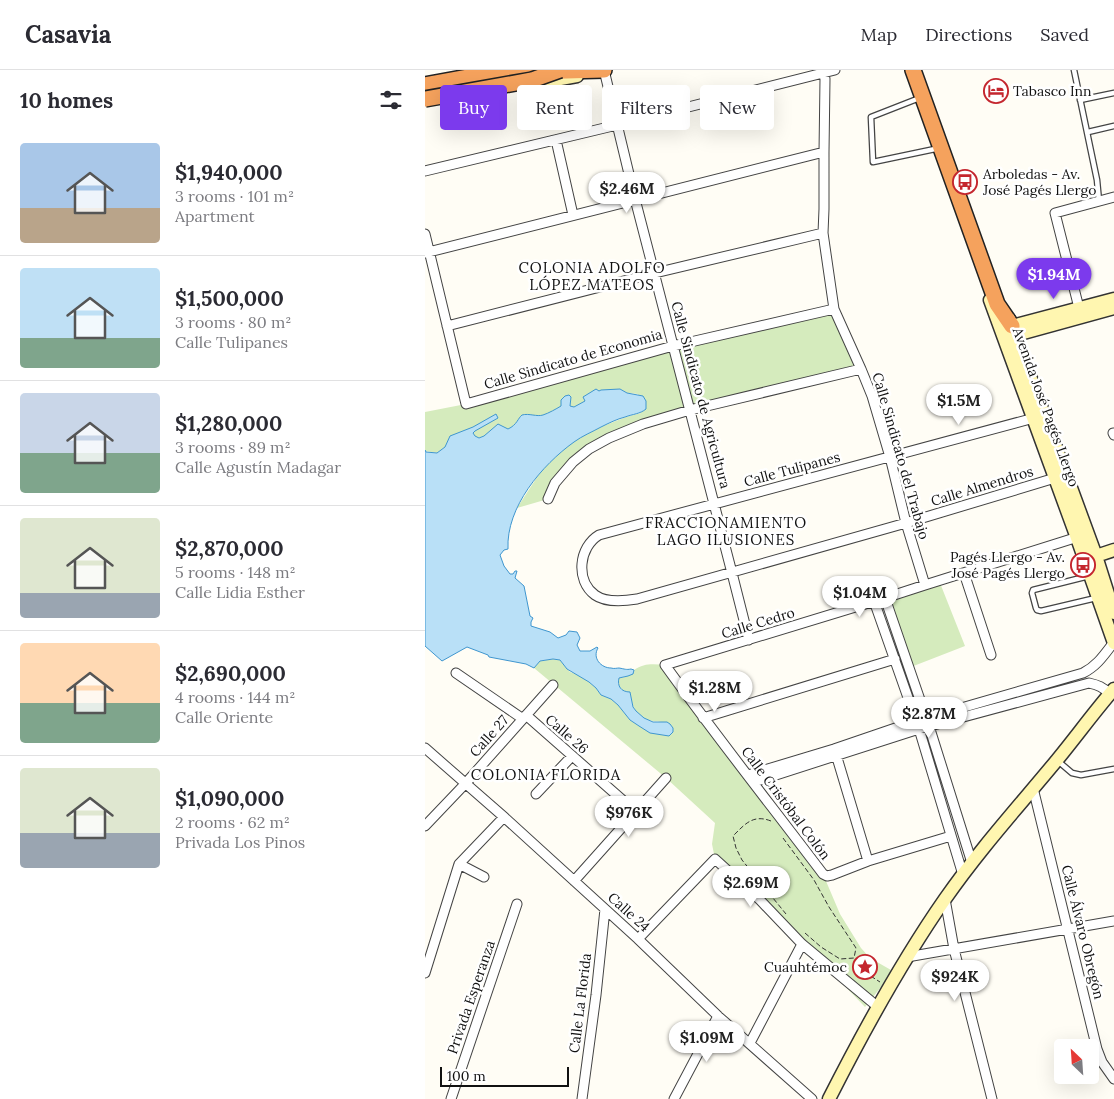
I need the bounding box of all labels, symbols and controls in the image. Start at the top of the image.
text: Casavia [25,19,111,50]
text: Map [861,23,897,46]
text: Directions [925,23,1012,46]
text: Saved [1040,23,1089,46]
hotel icon: Tabasco Inn [983,78,1009,104]
place label: Tabasco Inn [1013,82,1092,100]
chip: Buy [440,85,507,130]
chip: Rent [517,85,592,130]
chip: Filters [602,85,690,130]
chip: New [700,85,774,130]
icon: filters [377,86,405,114]
text: 10 homes [20,87,113,114]
text: $1,940,000 [175,159,283,186]
icon: home [60,163,120,223]
place label: Arboledas - Av. José Pagés Llergo [982,165,1096,199]
bus stop icon: Arboledas - Av. José Pagés Llergo [952,169,978,195]
pin: $2.46M [586,172,668,214]
text: $2.46M [599,178,655,198]
text: 3 rooms · 101 m² [175,186,294,206]
text: Apartment [175,206,255,226]
district label: COLONIA ADOLFO LÓPEZ MATEOS [518,258,666,294]
pin: $1.94M [1013,258,1095,300]
text: $1.94M [1027,264,1081,284]
text: $1,500,000 [175,285,284,312]
icon: home [60,288,120,348]
street label: Calle Sindicato de Agricultura [667,299,735,491]
text: 3 rooms · 80 m² [175,312,291,332]
street label: Avenida José Pagés Llergo [1008,324,1083,489]
street label: Calle Sindicato de Economia [482,325,664,393]
text: Calle Tulipanes [175,332,288,352]
street label: Calle Sindicato del Trabajo [869,370,933,542]
pin: $1.5M [924,384,994,426]
text: $1.5M [937,390,981,410]
text: $1,280,000 [175,410,282,437]
icon: home [60,413,120,473]
text: 3 rooms · 89 m² [175,437,291,457]
street label: Calle Tulipanes [742,448,842,490]
text: Calle Agustín Madagar [175,457,341,477]
street label: Calle Almendros [929,462,1035,510]
district label: FRACCIONAMIENTO LAGO ILUSIONES [645,513,807,549]
text: $2,870,000 [175,535,284,562]
icon: home [60,538,120,598]
place label: Pagés Llergo - Av. José Pagés Llergo [950,548,1065,582]
bus stop icon: Pagés Llergo - Av. José Pagés Llergo [1070,552,1096,578]
text: 5 rooms · 148 m² [175,562,296,582]
pin: $1.04M [819,576,901,618]
text: Calle Lidia Esther [175,582,305,602]
text: $1.04M [833,582,887,602]
street label: Calle Cedro [719,603,797,643]
text: $2,690,000 [175,660,286,687]
icon: home [60,663,120,723]
pin: $1.28M [674,670,756,713]
text: $1.28M [689,677,741,697]
text: 4 rooms · 144 m² [175,687,295,707]
pin: $2.87M [888,696,970,739]
text: $2.87M [902,703,956,723]
text: Calle Oriente [175,707,273,727]
street label: Calle 26 [542,710,592,758]
street label: Calle 27 [466,711,513,761]
street label: Calle Cristóbal Colón [738,743,835,864]
district label: COLONIA FLORIDA [471,765,621,784]
text: $1,090,000 [175,785,284,812]
icon: home [60,788,120,848]
pin: $976K [594,796,664,838]
text: $976K [606,802,652,822]
text: 2 rooms · 62 m² [175,812,290,832]
text: Privada Los Pinos [175,832,305,852]
street label: Calle Álvaro Obregón [1058,863,1108,1001]
pin: $2.69M [710,866,792,908]
text: $2.69M [723,872,779,892]
street label: Calle 24 [604,888,654,936]
street label: Privada Esperanza [443,938,499,1056]
street label: Calle La Florida [565,952,595,1054]
place icon: Cuauhtémoc [852,954,878,980]
place label: Cuauhtémoc [764,958,847,976]
pin: $924K [920,960,990,1002]
text: $924K [931,966,979,986]
pin: $1.09M [666,1020,748,1063]
text: $1.09M [680,1027,734,1047]
north arrow [1054,1039,1099,1084]
map controls [1054,1039,1099,1084]
scale bar [440,1064,569,1087]
text: 100 m [447,1067,486,1085]

